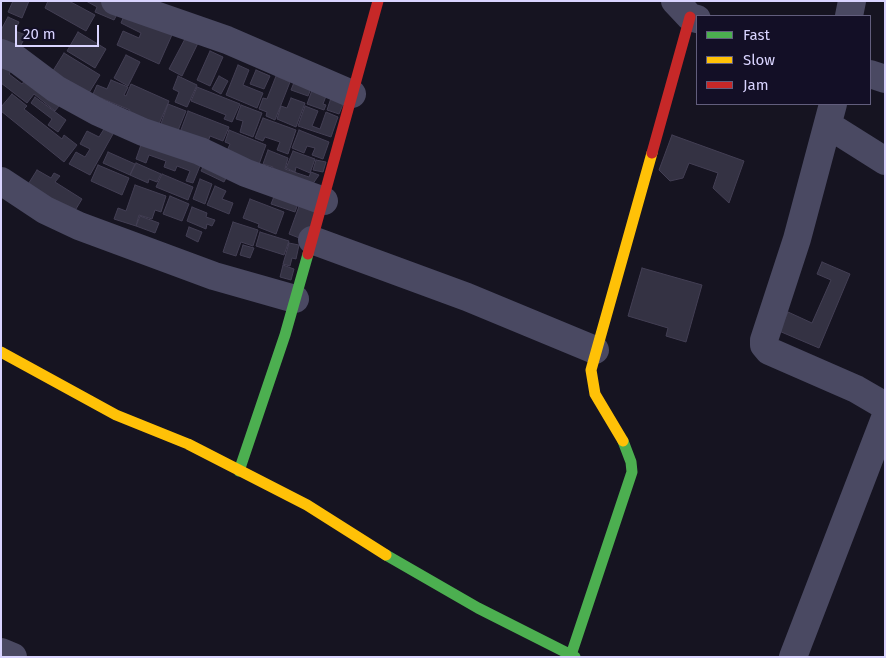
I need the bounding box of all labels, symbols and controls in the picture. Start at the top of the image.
scale bar [18,15,101,47]
legend [696,15,871,105]
text: 20 m [23,25,56,43]
text: Fast [743,26,770,44]
text: Slow [743,51,775,69]
text: Jam [743,76,769,94]

